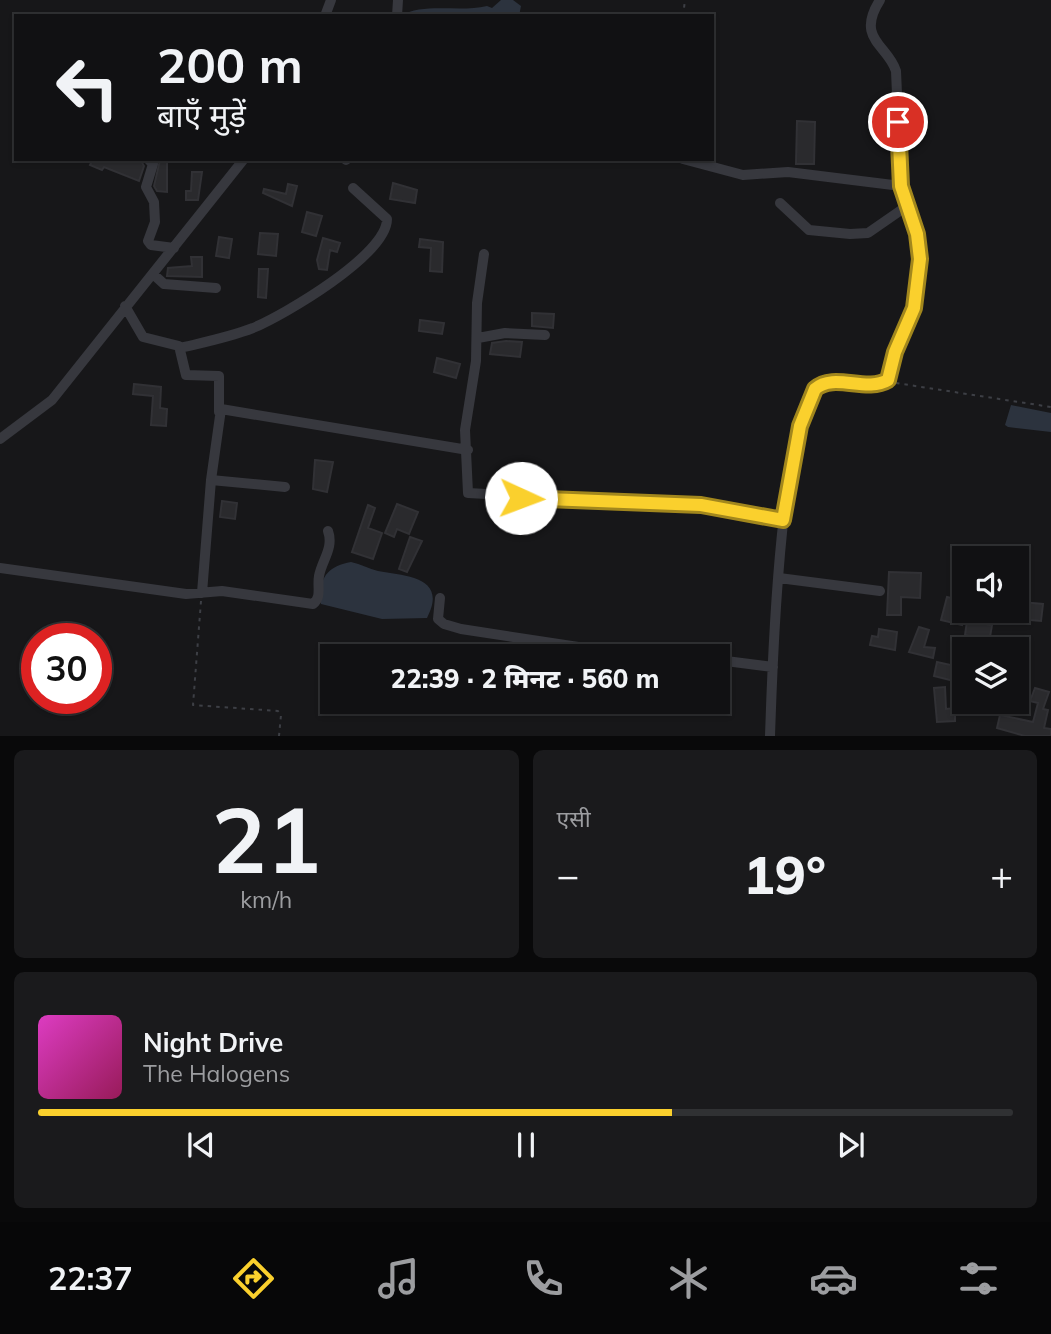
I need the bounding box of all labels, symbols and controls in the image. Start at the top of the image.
text: 200 m [157,34,303,95]
icon: left [42,42,133,133]
pin [868,92,928,152]
text: बाएँ मुड़ें [157,95,246,135]
icon: arrive [879,103,917,141]
position arrow [484,461,558,535]
map controls [952,546,1029,714]
button: sound [952,546,1029,623]
speed limit sign: 30 [21,623,112,714]
button: layers [952,637,1029,714]
text: 22:39 · 2 मिनट · 560 m [391,662,659,695]
text: 21 [212,782,321,896]
text: एसी [557,804,591,833]
text: 19° [744,842,826,907]
text: − [557,851,579,899]
text: + [990,851,1013,899]
text: km/h [240,885,292,914]
text: Night Drive [143,1026,283,1059]
text: The Halogens [143,1059,290,1088]
icon: previous [182,1126,220,1164]
icon: pause [507,1126,545,1164]
icon: next [832,1126,870,1164]
icon: directions [229,1254,278,1303]
icon: music [374,1254,423,1303]
icon: phone [519,1254,568,1303]
icon: climate [664,1254,713,1303]
icon: car [809,1254,858,1303]
icon: filters [954,1254,1003,1303]
text: 22:37 [48,1258,133,1298]

